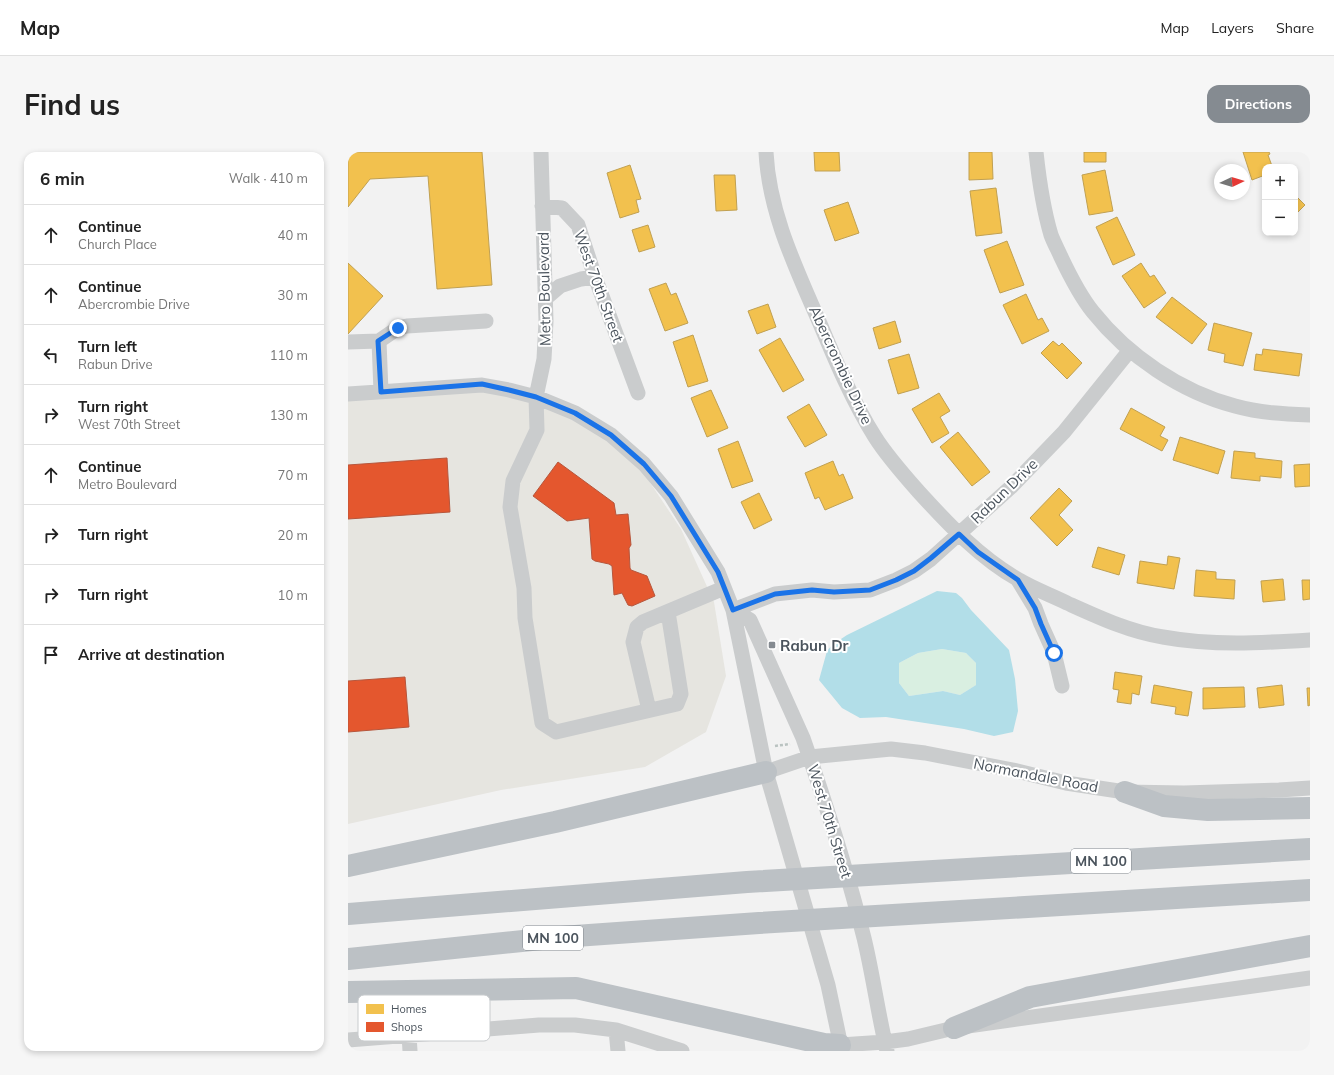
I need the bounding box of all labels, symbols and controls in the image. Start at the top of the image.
text: Map [20,16,60,40]
text: Map [1160,19,1189,37]
text: Layers [1211,19,1254,37]
text: Share [1276,19,1314,37]
button: Directions [1207,85,1310,123]
text: Find us [24,87,120,122]
north arrow [1214,164,1250,200]
map controls [1262,164,1298,236]
button: + [1262,164,1298,200]
text: 6 min [40,168,85,189]
text: Walk · 410 m [229,170,308,186]
button: − [1262,200,1298,236]
text: Continue [78,217,141,236]
icon: ahead [40,224,62,246]
text: 40 m [278,227,308,243]
street label: West 70th Street [570,227,628,345]
street label: Metro Boulevard [534,232,554,346]
text: Church Place [78,236,157,252]
text: Continue [78,277,141,296]
icon: ahead [40,284,62,306]
text: 30 m [278,287,308,303]
text: Abercrombie Drive [78,296,190,312]
street label: Abercrombie Drive [805,303,877,427]
route end [389,319,407,337]
text: Turn left [78,337,137,356]
icon: left [40,344,62,366]
text: 110 m [270,347,308,363]
text: Rabun Drive [78,356,153,372]
text: Turn right [78,397,148,416]
icon: right [40,404,62,426]
text: 130 m [270,407,308,423]
text: West 70th Street [78,416,180,432]
street label: Rabun Drive [966,454,1042,528]
text: Continue [78,457,141,476]
icon: ahead [40,464,62,486]
text: 70 m [278,467,308,483]
text: Metro Boulevard [78,476,177,492]
icon: right [40,524,62,546]
text: Turn right [78,525,148,544]
text: 20 m [278,527,308,543]
icon: right [40,584,62,606]
text: Turn right [78,585,148,604]
text: 10 m [278,587,308,603]
place label: Rabun Dr [780,636,849,655]
marker: Rabun Dr [767,640,777,650]
icon: arrive [40,644,62,666]
route start [1045,644,1063,662]
text: Arrive at destination [78,645,225,664]
street label: Normandale Road [972,754,1100,796]
street label: West 70th Street [804,762,856,880]
road number: MN 100 [1071,849,1131,873]
road number: MN 100 [523,926,583,950]
legend [358,995,490,1041]
text: Homes [391,1002,427,1016]
text: Shops [391,1020,423,1034]

